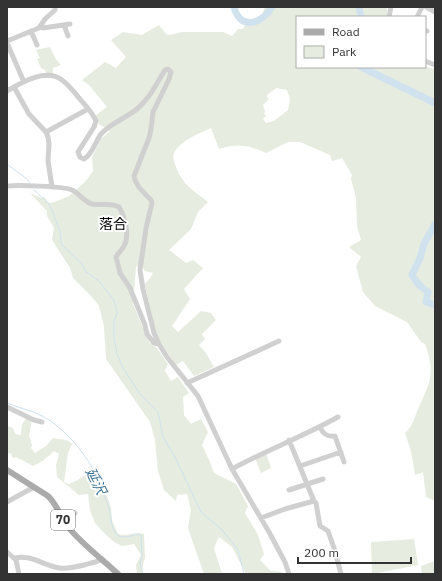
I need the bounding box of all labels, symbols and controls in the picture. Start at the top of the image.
legend [296,16,426,68]
text: Road [332,24,360,39]
text: Park [332,44,357,59]
district label: 落合 [99,215,127,233]
water label: 延沢 [82,464,111,499]
road number: 70 [51,510,75,530]
scale bar [298,539,411,565]
text: 200 m [304,545,339,560]

